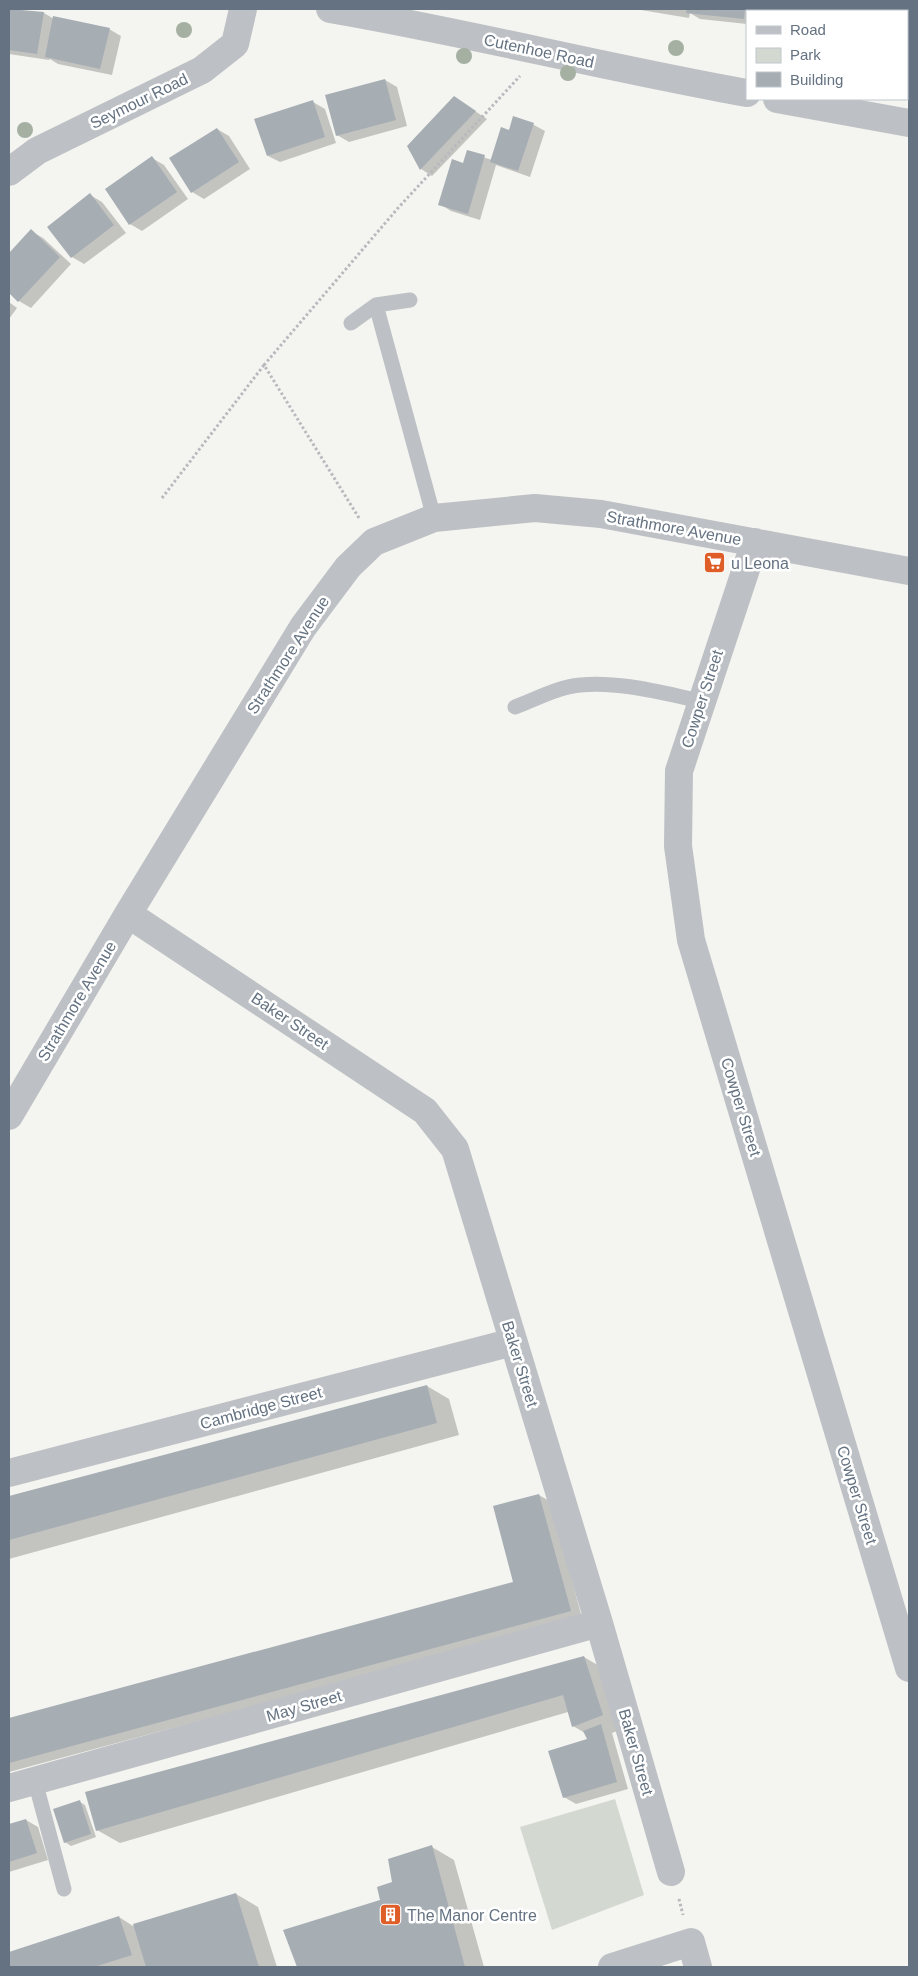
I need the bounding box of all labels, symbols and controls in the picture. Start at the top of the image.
legend [746,10,908,100]
text: Road [790,21,826,38]
street label: Cutenhoe Road [482,31,596,71]
text: Park [790,46,821,63]
street label: Seymour Road [87,70,191,132]
text: Building [790,71,843,88]
street label: Strathmore Avenue [605,508,743,548]
supermarket icon: u Leona [703,551,727,575]
place label: u Leona [731,555,789,572]
street label: Strathmore Avenue [244,593,332,717]
street label: Cowper Street [678,647,726,750]
street label: Strathmore Avenue [35,938,120,1064]
street label: Baker Street [248,989,332,1053]
street label: Cowper Street [718,1056,764,1159]
street label: Baker Street [499,1319,541,1410]
street label: Cambridge Street [198,1383,324,1432]
street label: Cowper Street [834,1444,880,1547]
street label: May Street [264,1687,344,1725]
street label: Baker Street [616,1707,657,1798]
building icon: The Manor Centre [379,1903,403,1927]
place label: The Manor Centre [407,1907,537,1924]

